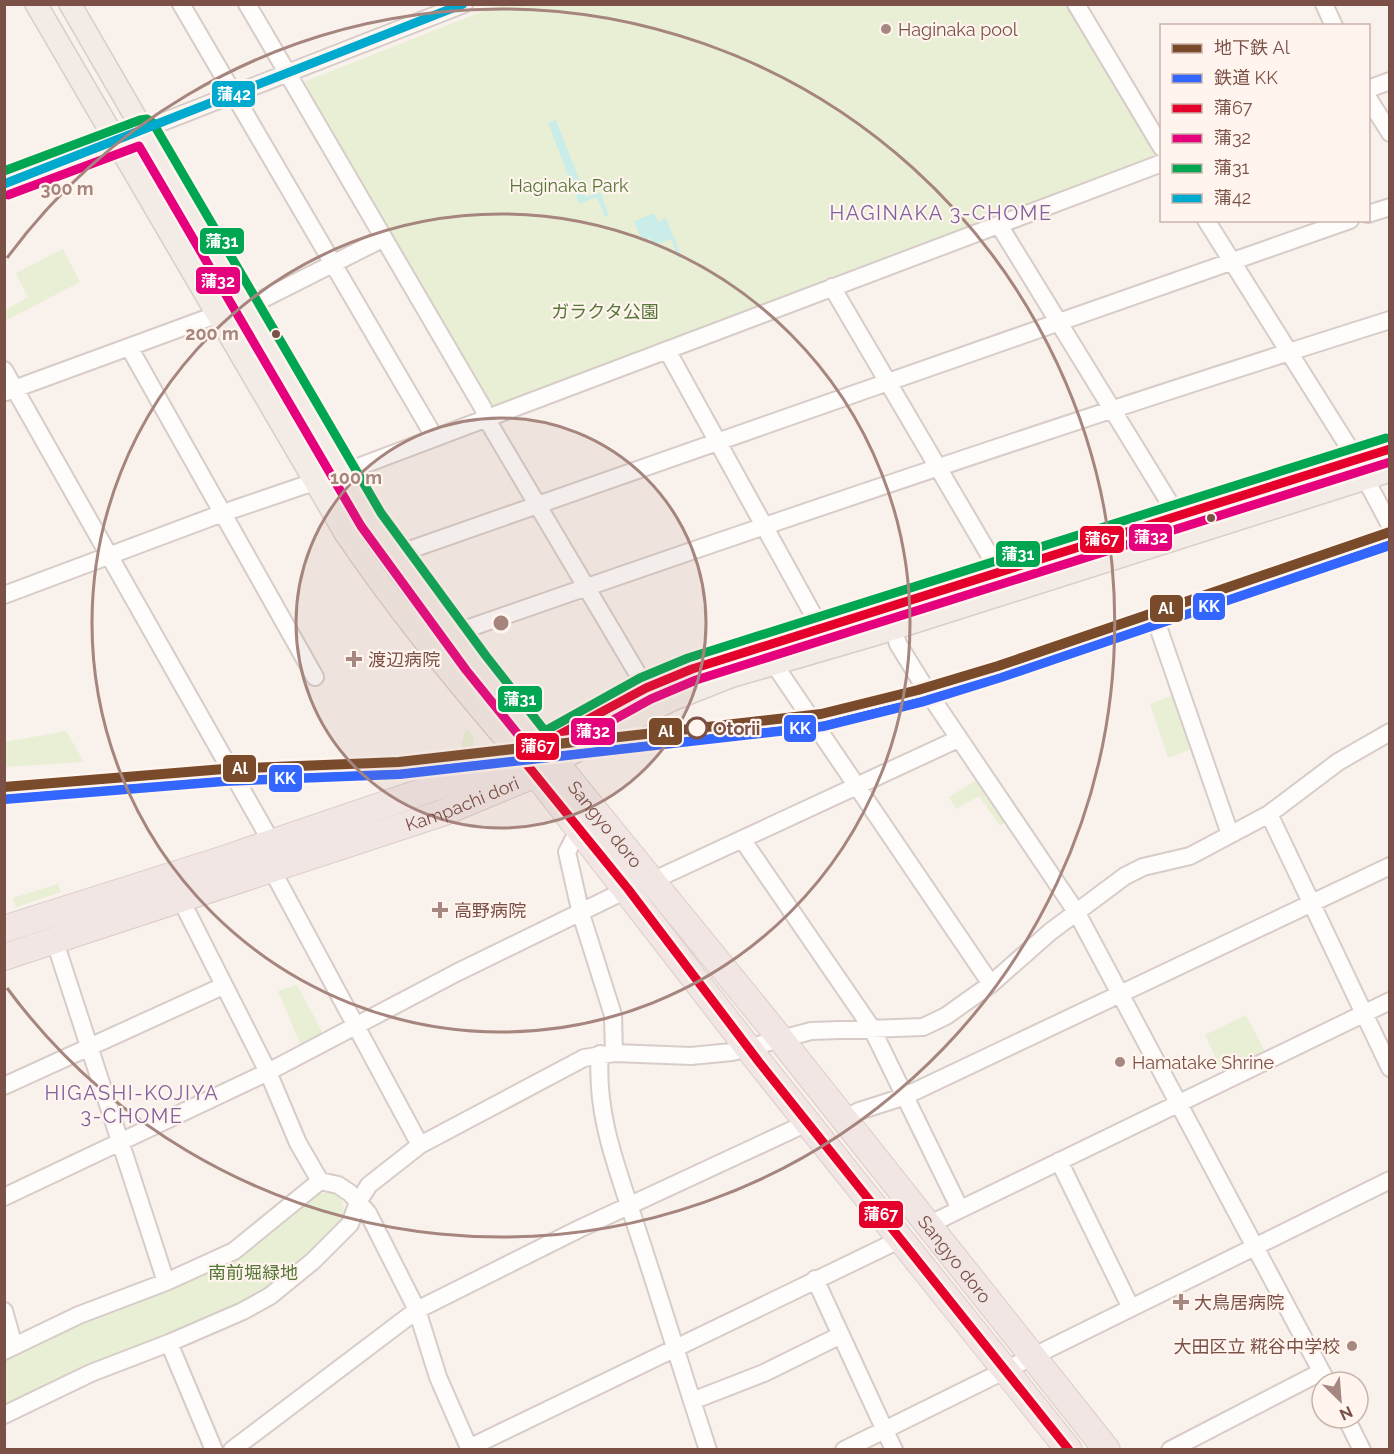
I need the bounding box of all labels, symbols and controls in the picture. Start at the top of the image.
place label: Haginaka pool [898,19,1018,40]
marker: Haginaka pool [879,22,893,36]
legend [1160,24,1370,222]
text: 地下鉄 Al [1214,37,1290,58]
text: 鉄道 KK [1214,67,1278,88]
line badge: 蒲42 [211,80,256,108]
text: 蒲42 [217,85,251,104]
text: 蒲67 [1214,97,1253,118]
text: 蒲32 [1214,127,1251,148]
text: 蒲31 [1214,157,1250,178]
park label: Haginaka Park [509,175,629,196]
text: 300 m [40,178,94,199]
text: 蒲42 [1214,187,1251,208]
district label: HAGINAKA 3-CHOME [829,201,1053,225]
line badge: 蒲31 [199,227,245,255]
text: 蒲31 [206,232,239,251]
line badge: 蒲32 [195,266,241,295]
text: 蒲32 [201,272,235,291]
park label: ガラクタ公園 [551,301,659,322]
text: 200 m [185,323,239,344]
unlabelled marker [270,328,282,340]
text: 100 m [330,467,382,488]
unlabelled marker [1205,512,1217,524]
line badge: 蒲32 [1128,523,1173,552]
line badge: 蒲67 [1079,525,1125,554]
text: 蒲32 [1134,528,1168,547]
text: 蒲67 [1085,530,1119,549]
line badge: 蒲31 [995,540,1041,568]
text: 蒲31 [1002,545,1035,564]
line badge: KK [1192,592,1226,621]
line badge: Al [1149,594,1184,623]
text: KK [1198,597,1220,616]
text: Al [1158,599,1175,618]
centre of rings [491,613,511,633]
place label: 渡辺病院 [368,649,440,670]
marker: 渡辺病院 [345,650,363,668]
line badge: 蒲31 [497,685,543,713]
text: 蒲31 [504,690,537,709]
line badge: KK [783,714,817,743]
line badge: 蒲32 [570,717,616,746]
line badge: Al [648,717,683,746]
marker: Otorii [686,717,708,739]
place label: Otorii [713,718,760,739]
text: KK [789,719,811,738]
text: 蒲32 [576,722,610,741]
text: Al [658,722,675,741]
line badge: 蒲67 [515,732,560,761]
text: 蒲67 [521,737,555,756]
line badge: Al [222,754,257,783]
text: Al [232,759,249,778]
line badge: KK [268,764,303,793]
text: KK [274,769,296,788]
street label: Kampachi dori [403,772,522,835]
street label: Sangyo doro [564,776,647,872]
place label: 高野病院 [454,900,526,921]
marker: 高野病院 [431,901,449,919]
place label: Hamatake Shrine [1132,1052,1274,1073]
marker: Hamatake Shrine [1113,1055,1127,1069]
district label: HIGASHI-KOJIYA 3-CHOME [45,1081,219,1128]
line badge: 蒲67 [858,1200,904,1229]
text: 蒲67 [864,1205,898,1224]
street label: Sangyo doro [914,1211,996,1307]
park label: 南前堀緑地 [208,1262,298,1283]
place label: 大鳥居病院 [1194,1292,1284,1313]
marker: 大鳥居病院 [1172,1293,1190,1311]
place label: 大田区立 糀谷中学校 [1173,1336,1340,1357]
marker: 大田区立 糀谷中学校 [1345,1339,1359,1353]
north arrow [1310,1370,1370,1430]
text: N [1337,1402,1356,1424]

